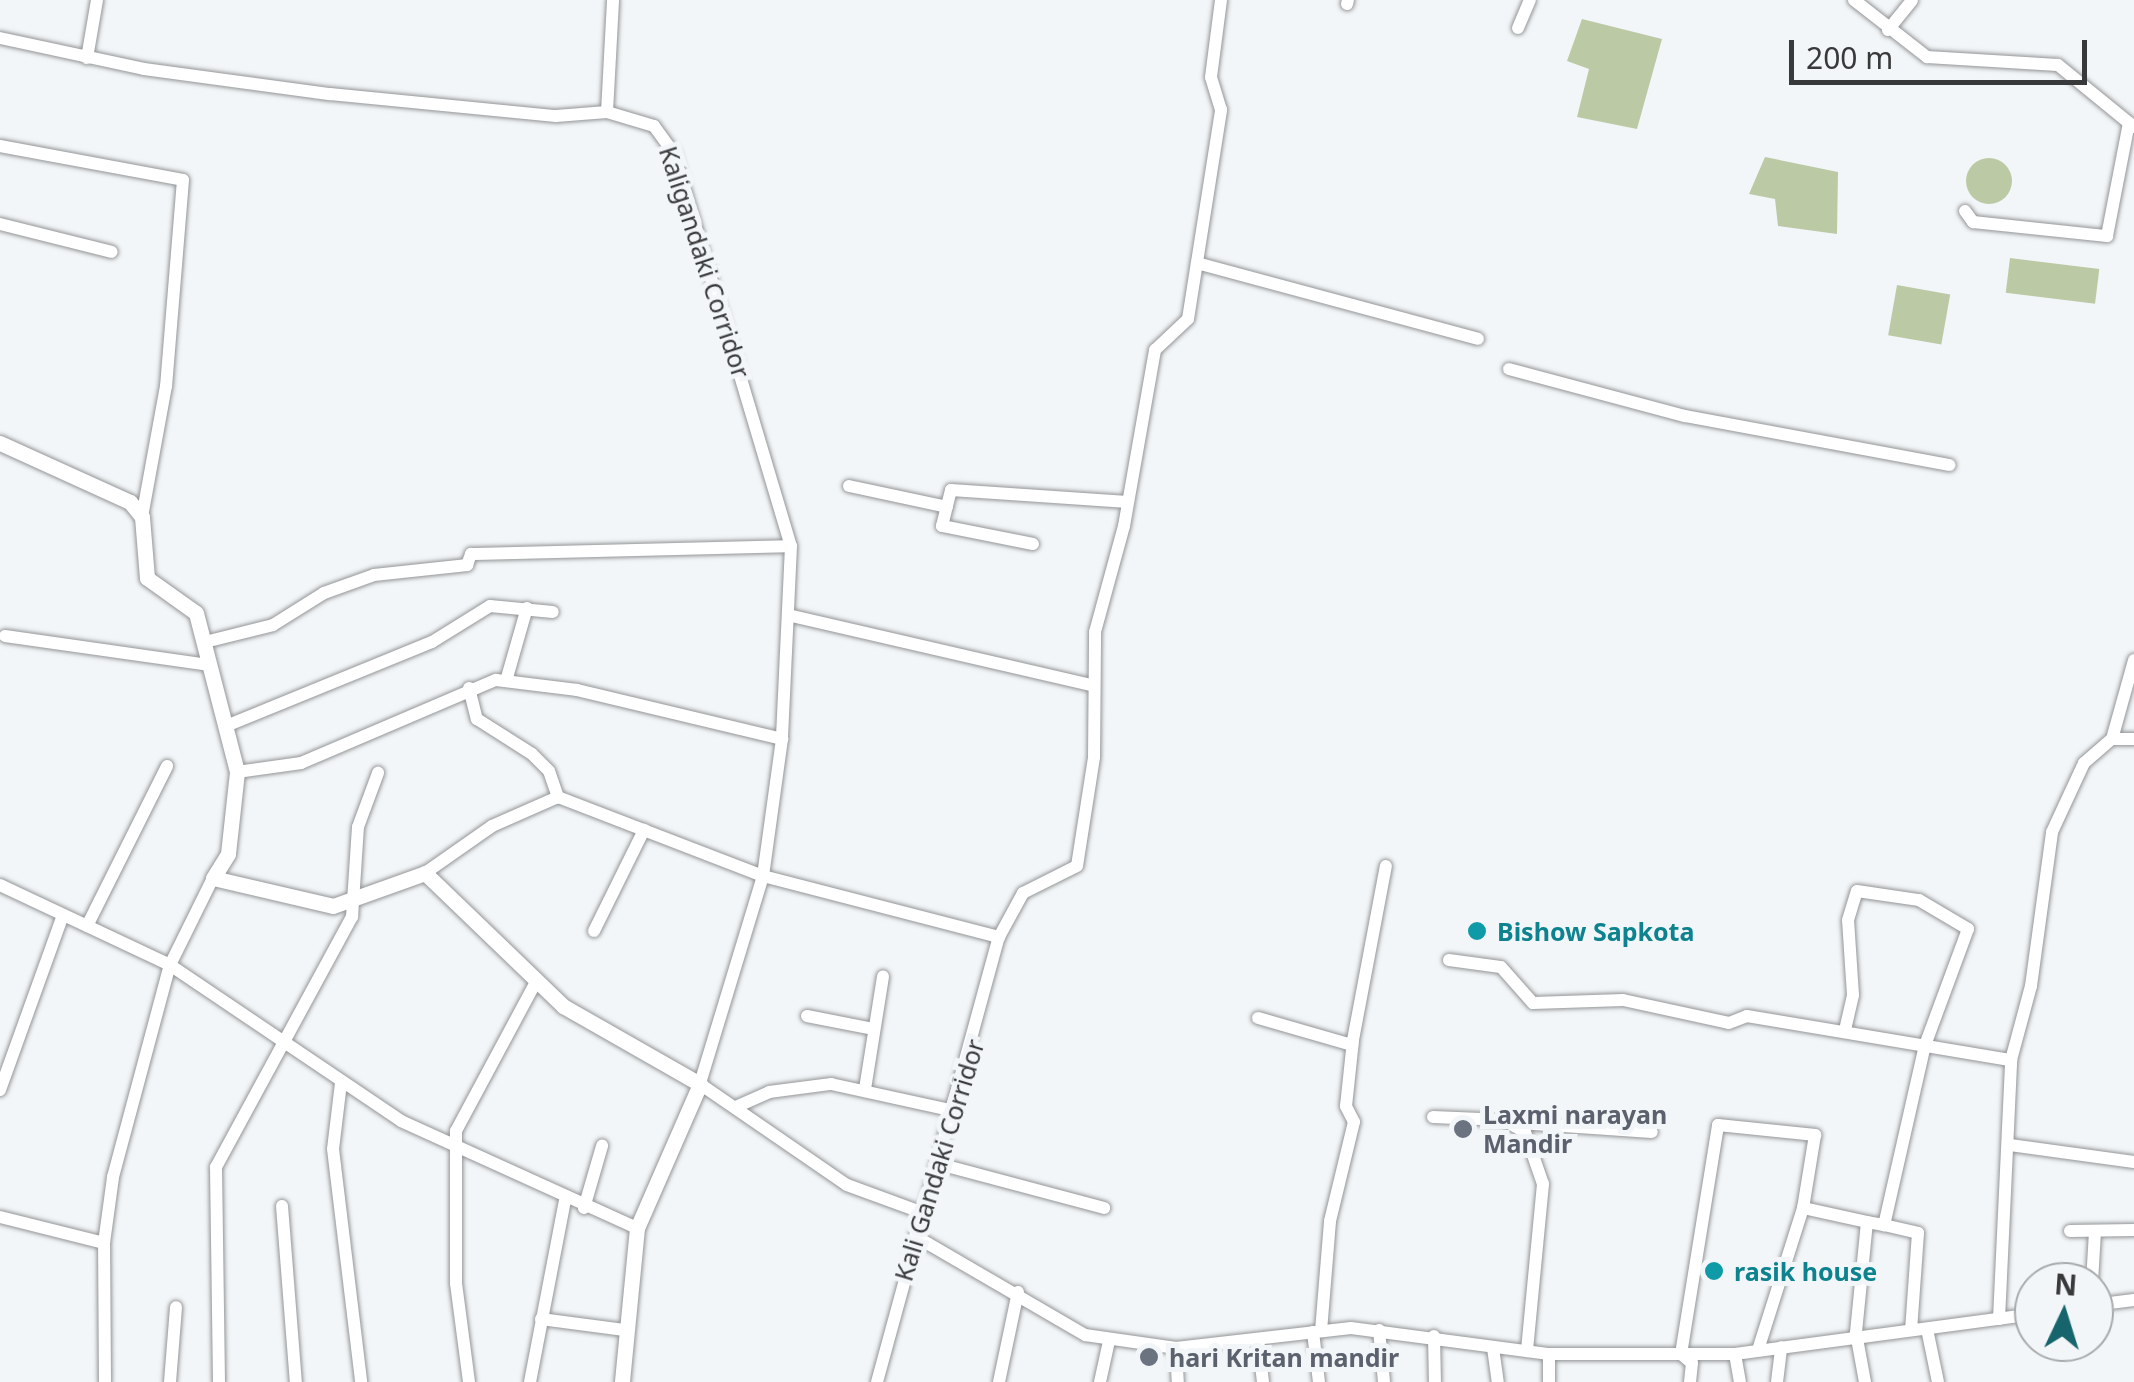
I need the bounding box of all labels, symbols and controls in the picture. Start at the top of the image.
scale bar [1794,20,2092,82]
text: 200 m [1806,37,1893,78]
street label: Kaligandaki Corridor [653,142,757,382]
place label: Bishow Sapkota [1497,916,1694,946]
marker: Bishow Sapkota [1466,920,1488,942]
street label: Kali Gandaki Corridor [888,1036,990,1284]
place label: Laxmi narayan Mandir [1483,1100,1667,1159]
marker: Laxmi narayan Mandir [1452,1118,1474,1140]
place label: rasik house [1734,1256,1877,1286]
marker: rasik house [1703,1260,1725,1282]
north arrow [2014,1262,2114,1362]
text: N [2053,1264,2079,1304]
place label: hari Kritan mandir [1169,1342,1399,1372]
marker: hari Kritan mandir [1138,1346,1160,1368]

